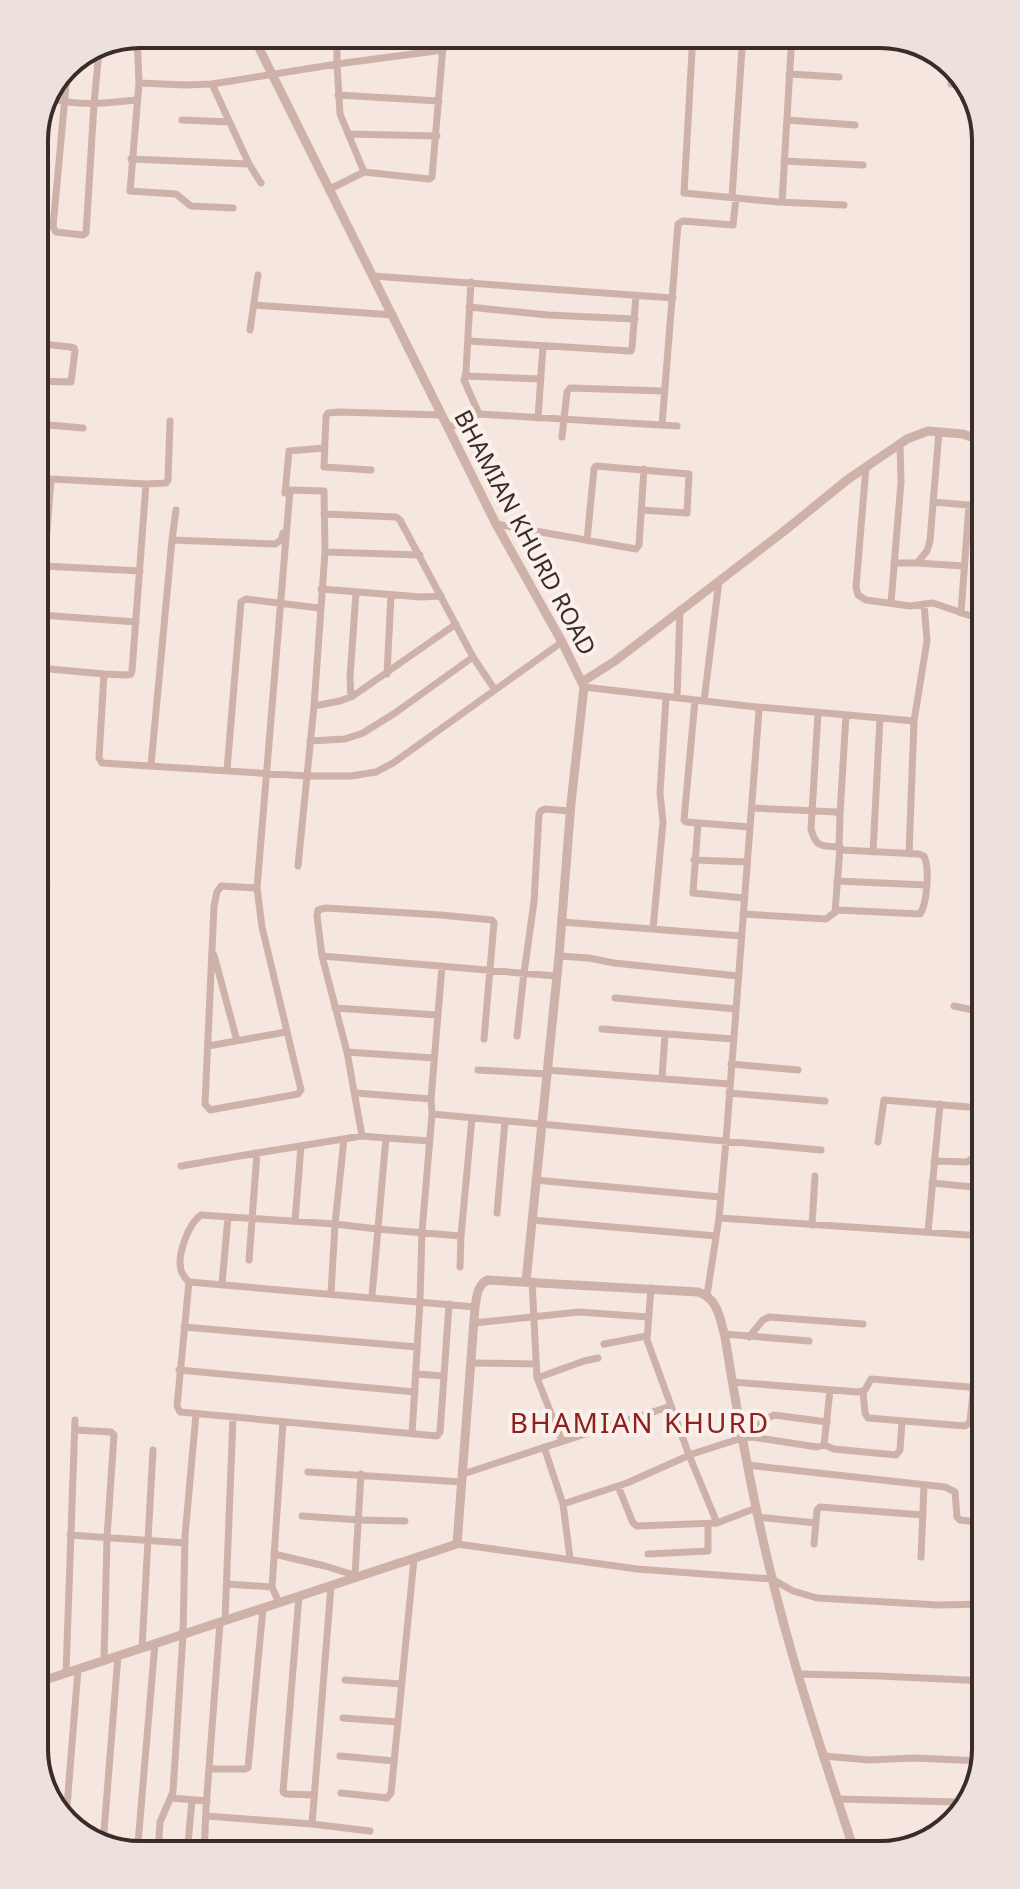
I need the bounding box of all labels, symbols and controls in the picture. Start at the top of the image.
street label: BHAMIAN KHURD ROAD [447,404,605,660]
district label: BHAMIAN KHURD [510,1403,770,1441]

